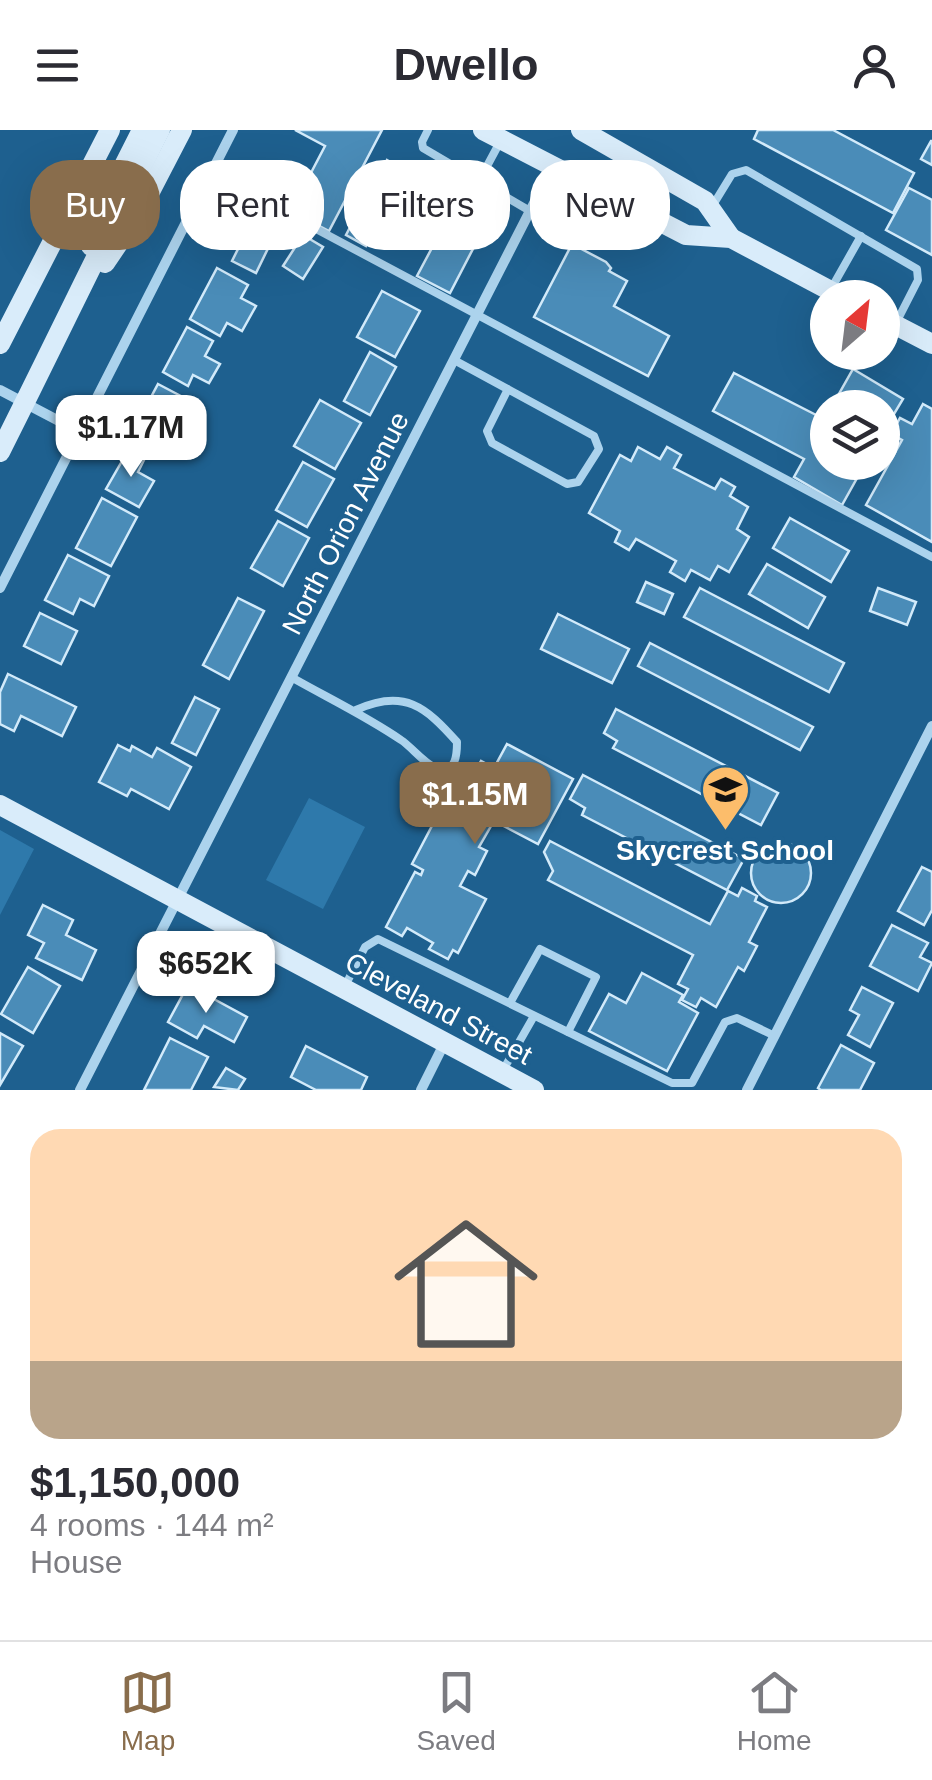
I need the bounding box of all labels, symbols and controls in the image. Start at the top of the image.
icon: menu [30,38,85,93]
icon: person [847,38,902,93]
text: Dwello [393,39,539,90]
chip: Buy [30,160,160,250]
chip: Rent [180,160,324,250]
chip: Filters [344,160,510,250]
chip: New [530,160,670,250]
north arrow [810,280,900,370]
map controls [810,280,900,480]
button: layers [810,390,900,480]
pin: $1.17M [50,395,212,480]
street label: North Orion Avenue [276,407,415,640]
text: $1.17M [78,409,184,445]
pin: $1.15M [394,762,556,847]
school or university icon: Skycrest School [699,764,751,832]
text: $1.15M [422,776,528,812]
place label: Skycrest School [616,835,834,866]
pin: $652K [136,931,276,1016]
text: $652K [159,945,253,981]
street label: Cleveland Street [340,946,538,1071]
icon: home [376,1194,556,1374]
text: $1,150,000 [30,1459,240,1506]
text: 4 rooms · 144 m² [30,1507,274,1543]
text: House [30,1544,123,1580]
tab: Map [120,1665,175,1757]
tab: Saved [416,1665,496,1757]
tab: Home [737,1665,811,1757]

